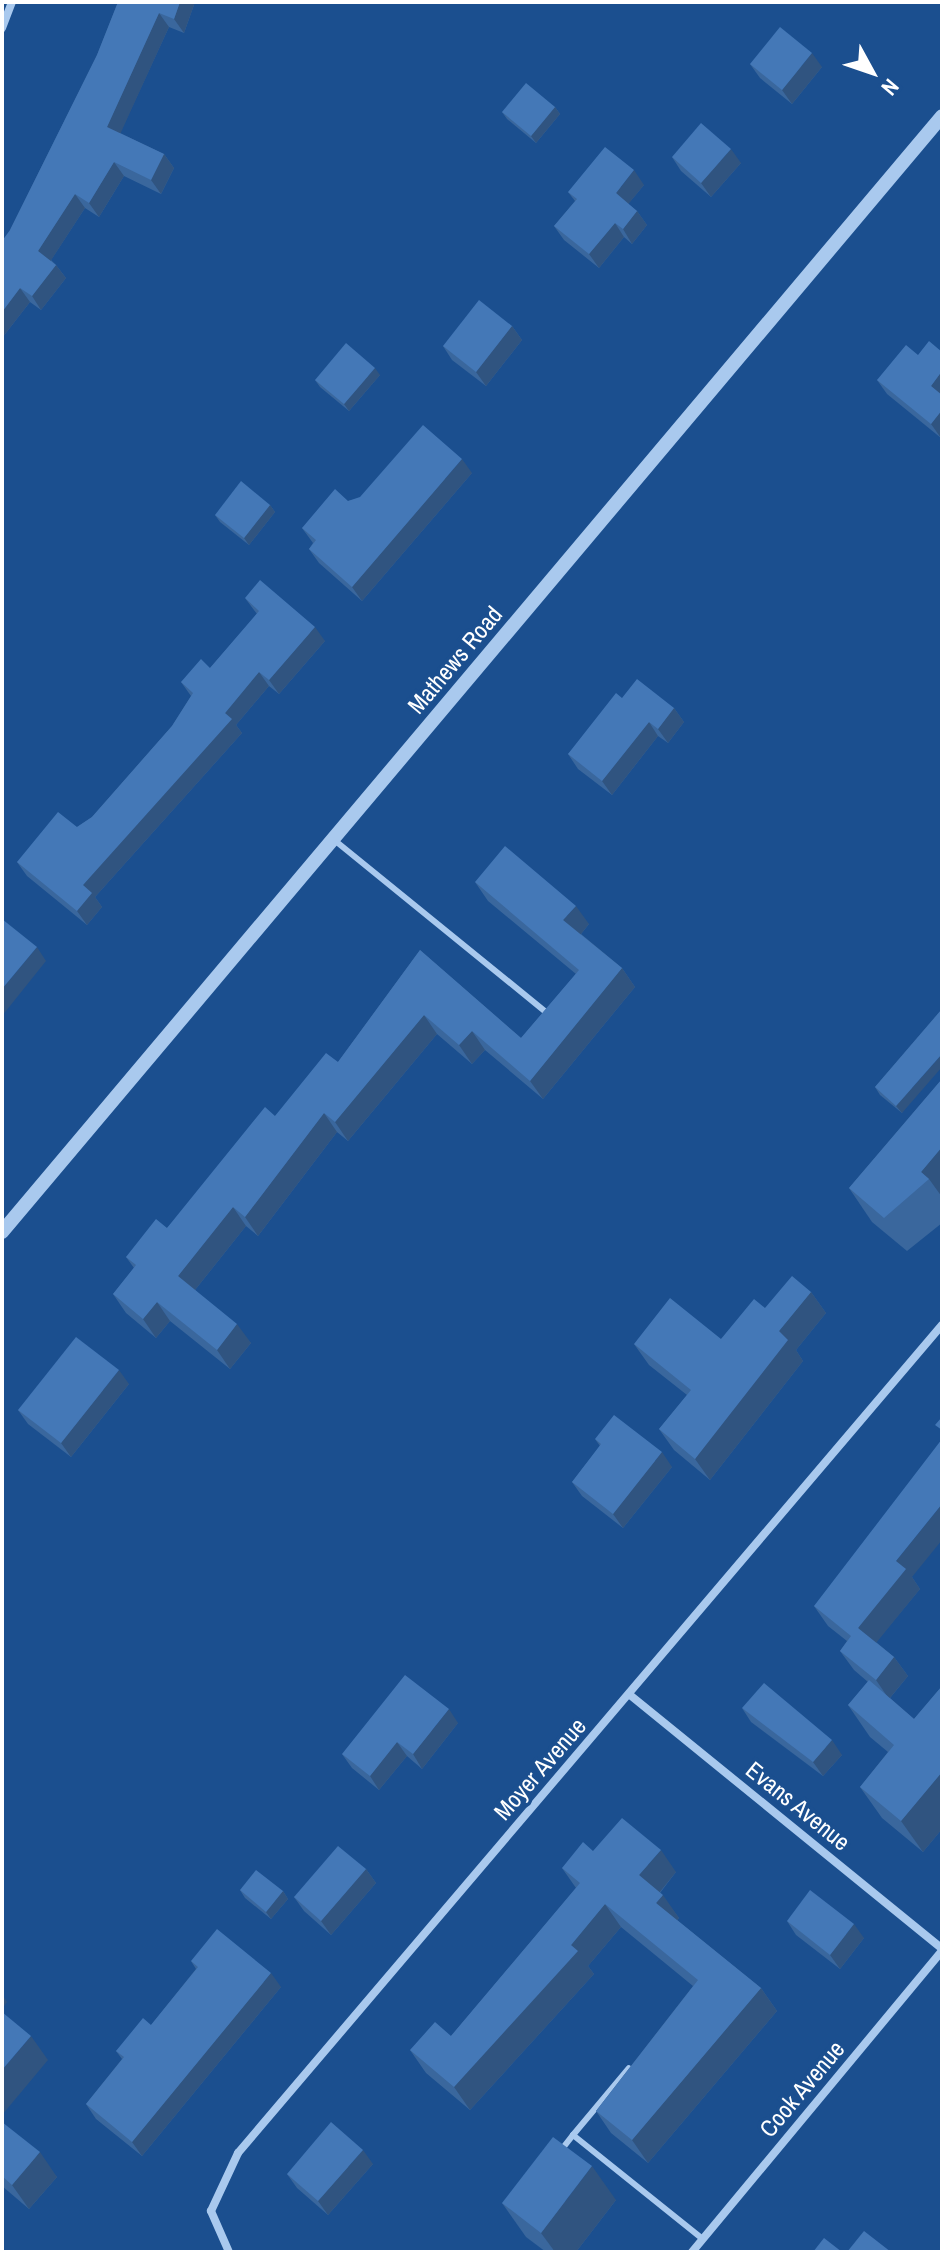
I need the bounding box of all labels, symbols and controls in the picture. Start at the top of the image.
north arrow [832,32,912,112]
text: N [875,73,906,102]
street label: Mathews Road [402,600,508,720]
street label: Moyer Avenue [488,1712,592,1826]
street label: Evans Avenue [740,1755,856,1857]
street label: Cook Avenue [753,2035,851,2143]

